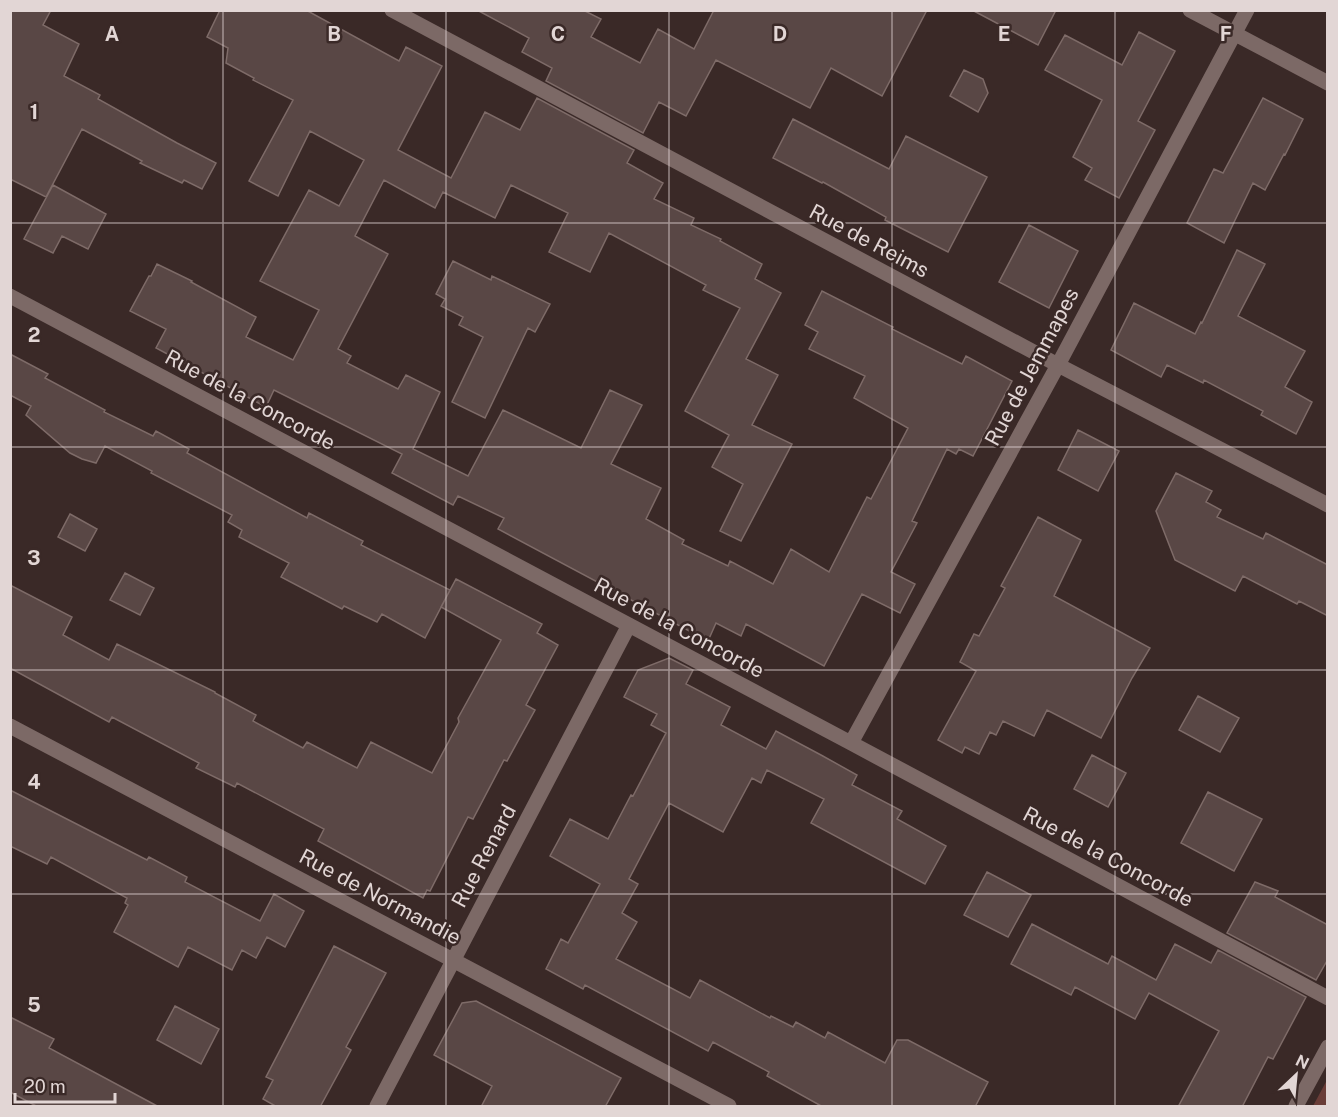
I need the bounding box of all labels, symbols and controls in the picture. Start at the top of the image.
text: A [105,22,119,46]
text: B [327,22,341,46]
text: C [551,22,565,46]
text: D [773,22,787,46]
text: E [998,22,1010,46]
text: F [1220,22,1232,46]
text: 1 [30,100,38,124]
street label: Rue de Reims [805,199,933,283]
street label: Rue de Jemmapes [979,284,1084,450]
text: 2 [28,323,40,347]
street label: Rue de la Concorde [161,344,340,455]
text: 3 [27,546,41,570]
street label: Rue de la Concorde [590,572,769,683]
text: 4 [27,770,41,794]
street label: Rue Renard [446,800,521,912]
street label: Rue de la Concorde [1019,801,1198,912]
street label: Rue de Normandie [295,843,465,950]
text: 5 [27,993,41,1017]
north arrow [1266,1045,1326,1105]
text: N [1293,1051,1312,1073]
scale bar [15,1066,116,1104]
text: 20 m [24,1076,66,1097]

